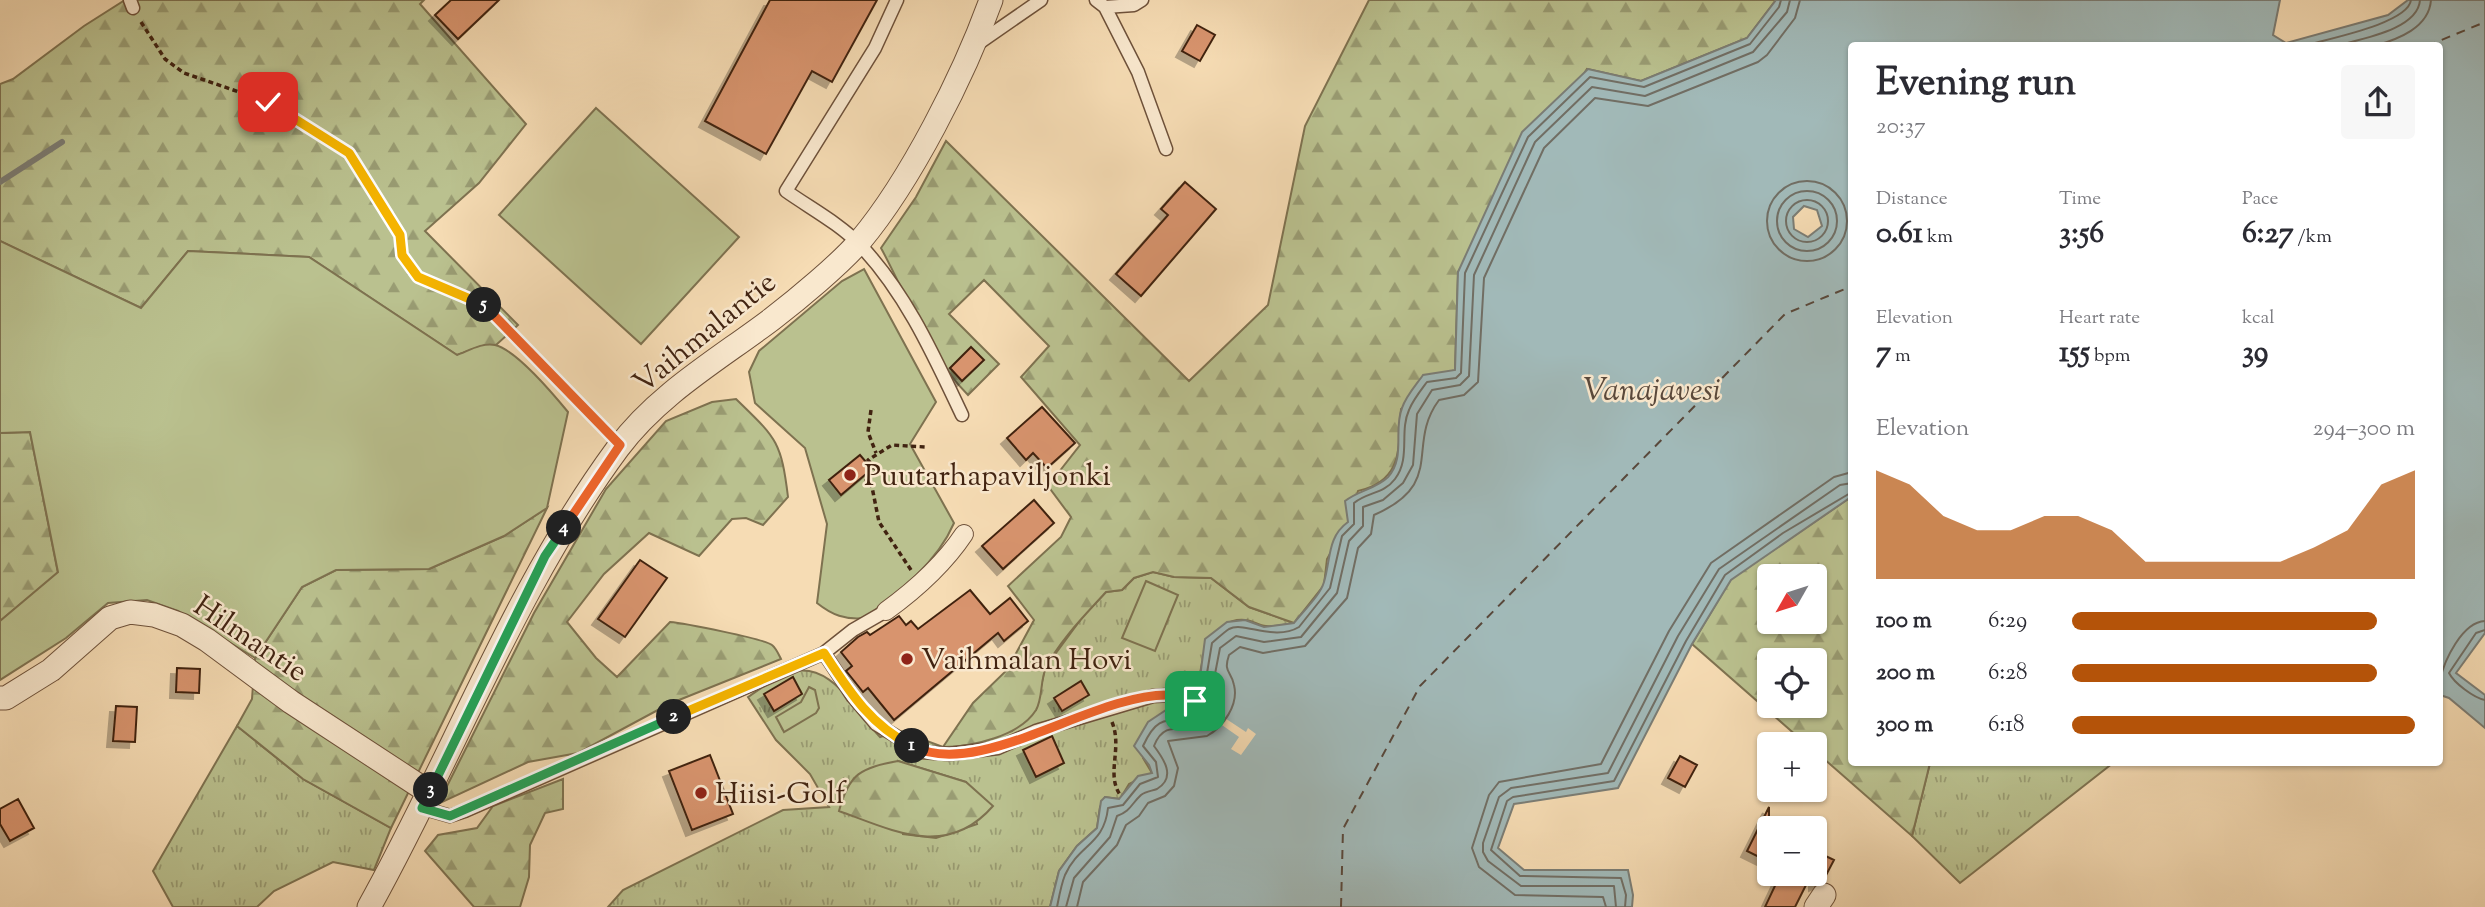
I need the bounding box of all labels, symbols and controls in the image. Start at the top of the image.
text: Evening run [1876,58,2076,112]
button: share [2341,65,2415,139]
pin [238,72,298,132]
icon: check [249,83,287,121]
text: 20:37 [1876,111,1926,144]
text: Distance [1876,186,1948,213]
text: Time [2059,186,2101,213]
text: Pace [2242,186,2278,213]
text: 0.61 [1876,213,1923,256]
text: 3:56 [2059,213,2104,256]
text: 6:27 [2242,213,2293,256]
text: km [1923,224,1953,251]
text: /km [2293,224,2332,251]
street label: Vaihmalantie [625,263,786,405]
pin: 5 [466,288,502,322]
text: 5 [480,291,487,318]
text: Elevation [1876,305,1953,332]
text: Heart rate [2059,305,2140,332]
text: kcal [2242,305,2275,332]
text: 7 [1876,332,1891,375]
text: 155 [2059,332,2090,375]
text: 39 [2242,332,2268,375]
text: m [1891,343,1911,370]
text: bpm [2090,343,2131,370]
water label: Vanajavesi [1583,369,1721,415]
text: Elevation [1876,413,1969,446]
text: 294–300 m [2313,413,2415,446]
place label: Puutarhapaviljonki [864,456,1111,499]
marker: Puutarhapaviljonki [842,467,858,483]
pin: 4 [546,510,582,546]
text: 4 [559,514,568,541]
north arrow [1757,564,1827,634]
map controls [1757,564,1827,886]
street label: Hilmantie [184,586,315,694]
text: 100 m [1876,605,1932,638]
text: 6:29 [1988,605,2027,638]
place label: Vaihmalan Hovi [921,640,1132,683]
button: locate [1757,648,1827,718]
marker: Vaihmalan Hovi [899,651,915,667]
text: 200 m [1876,657,1935,690]
text: 6:28 [1988,657,2027,690]
pin [1165,671,1225,731]
icon: arrive [1176,682,1214,720]
pin: 2 [656,700,692,734]
text: 2 [669,703,678,730]
text: 300 m [1876,709,1933,742]
text: 6:18 [1988,709,2025,742]
pin: 1 [894,728,930,764]
text: 1 [908,732,915,759]
button: + [1757,732,1827,802]
pin: 3 [414,772,448,808]
place label: Hiisi-Golf [715,774,847,817]
text: 3 [427,776,434,803]
marker: Hiisi-Golf [693,785,709,801]
button: − [1757,816,1827,886]

